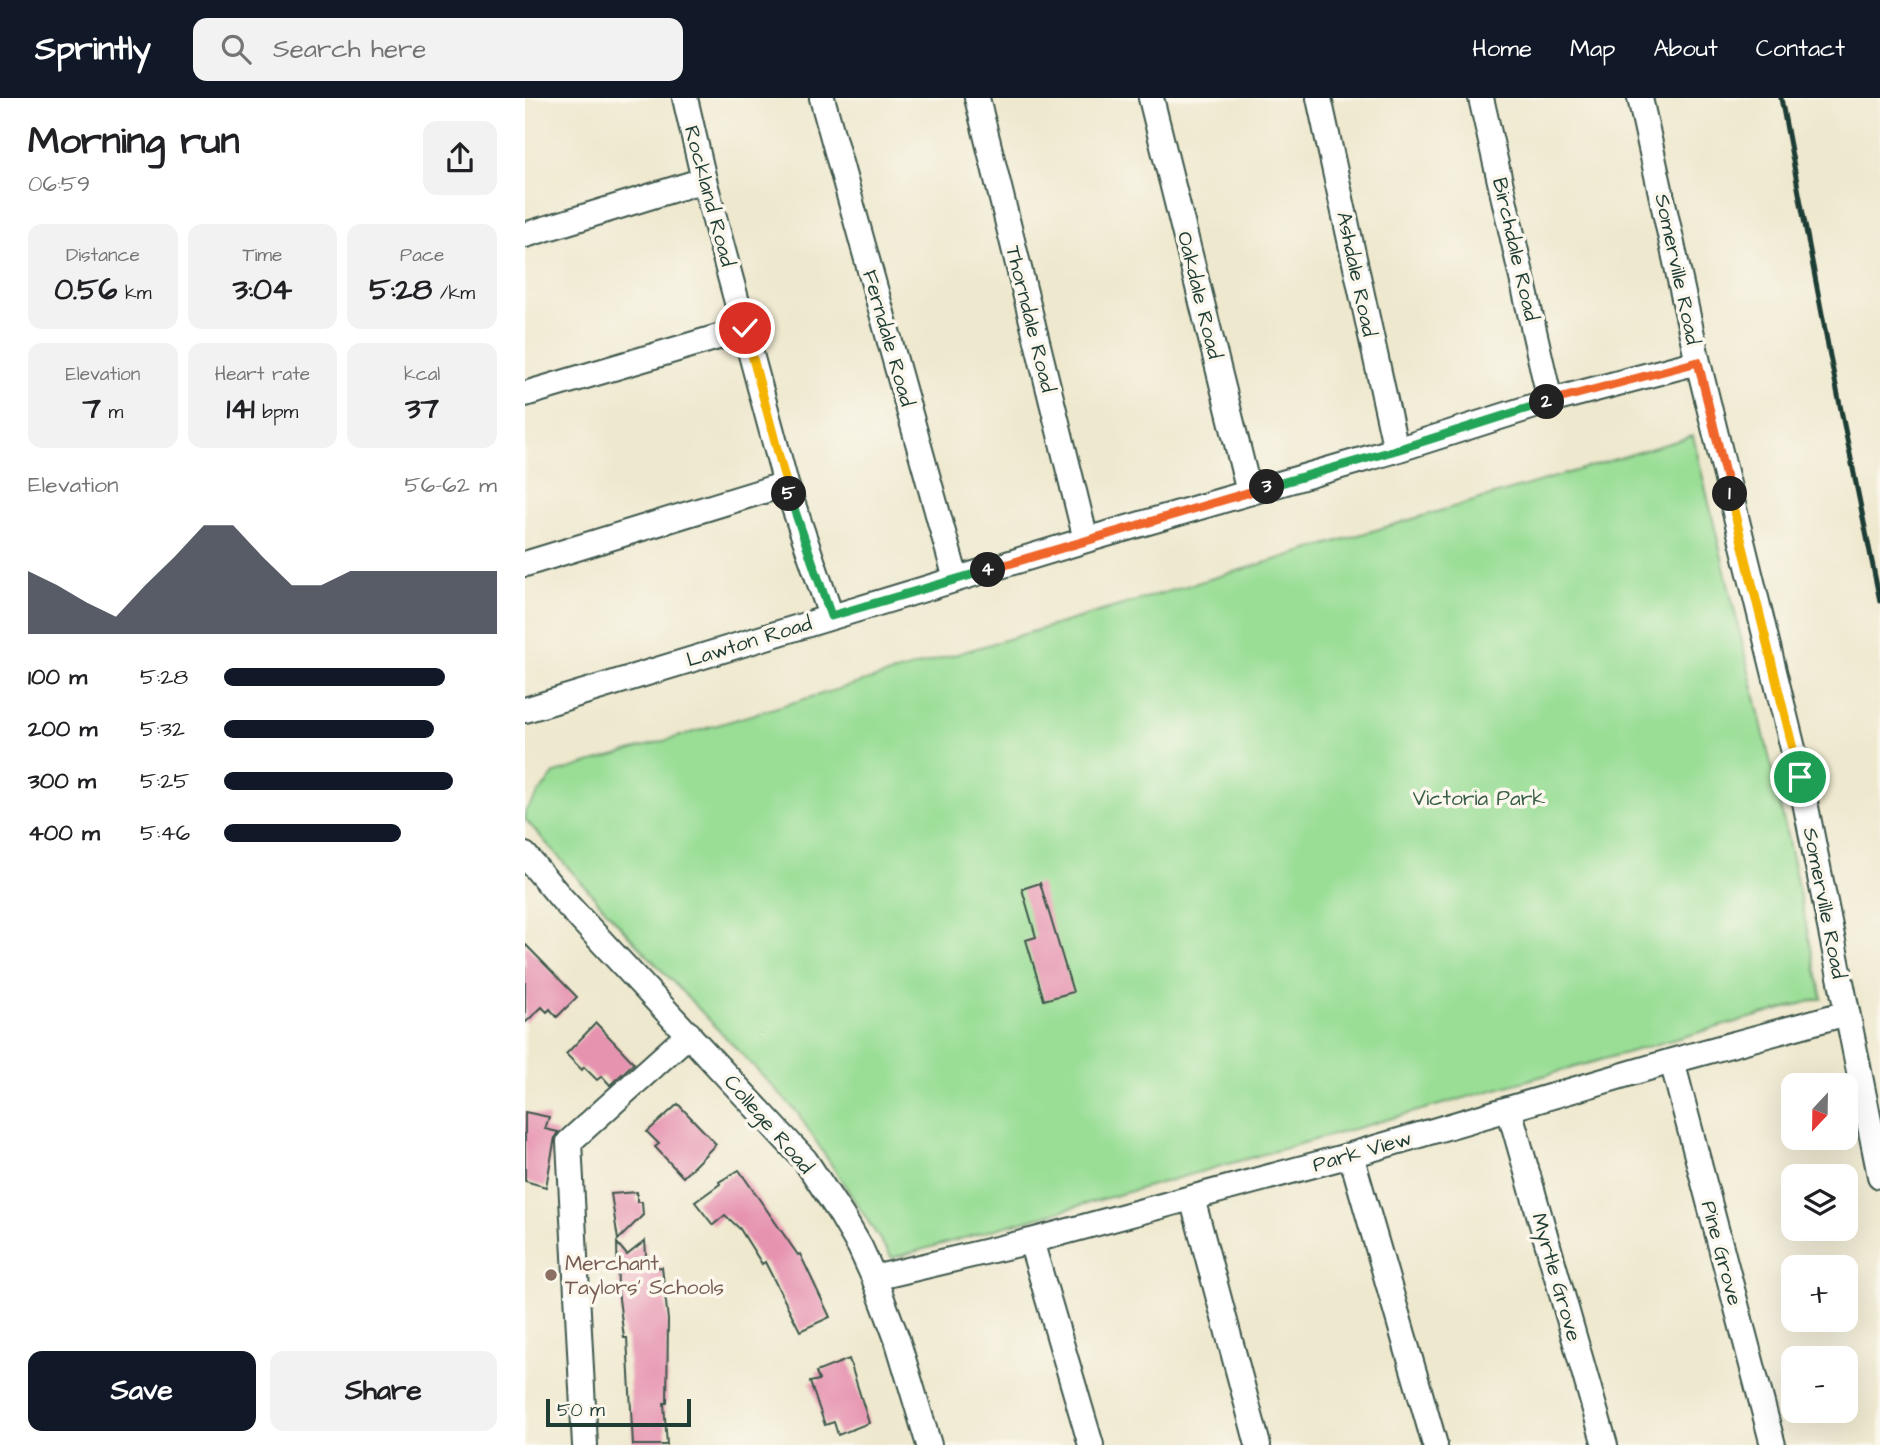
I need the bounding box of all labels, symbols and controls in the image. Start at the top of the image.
search box [193,18,683,81]
text: Sprintly [35,26,151,72]
icon: search [217,30,255,68]
text: Search here [273,31,426,67]
text: Home [1472,32,1532,66]
text: Map [1570,32,1615,66]
text: About [1653,32,1718,66]
text: Contact [1756,32,1845,66]
text: Morning run [28,116,240,168]
button: share [423,121,497,195]
street label: Rockland Road [677,122,742,270]
text: 06:59 [28,168,90,200]
street label: Birchdale Road [1485,175,1546,324]
street label: Somerville Road [1647,191,1708,347]
street label: Ashdale Road [1329,209,1384,340]
street label: Oakdale Road [1170,228,1229,362]
text: Distance [66,242,140,269]
text: Time [243,242,282,269]
text: Pace [400,242,444,269]
street label: Thorndale Road [998,243,1063,396]
street label: Ferndale Road [855,266,922,410]
text: 0.56 [54,269,117,311]
text: 3:04 [233,269,292,311]
text: 5:28 [369,269,432,311]
text: km [117,280,151,307]
text: /km [432,280,475,307]
pin [715,298,775,358]
icon: check [726,309,764,347]
text: Elevation [65,361,140,388]
text: Heart rate [215,361,310,388]
text: kcal [404,361,440,388]
pin: 2 [1529,384,1565,420]
text: 7 [82,388,101,430]
text: 141 [227,388,255,430]
text: 37 [405,388,439,430]
text: 2 [1541,388,1552,415]
text: m [101,399,123,426]
text: bpm [255,399,298,426]
text: Elevation [28,469,119,501]
text: 56–62 m [404,469,497,501]
pin: 3 [1249,470,1285,504]
text: 3 [1262,473,1271,500]
pin: 5 [771,476,807,512]
pin: 1 [1713,476,1747,512]
text: 5 [782,480,795,507]
text: 1 [1728,480,1731,507]
pin: 4 [971,552,1005,588]
text: 4 [981,556,994,583]
street label: Lawton Road [683,609,816,674]
text: 100 m [28,661,87,693]
text: 5:28 [140,661,188,693]
text: 200 m [28,713,97,745]
text: 5:32 [140,713,185,745]
pin [1770,747,1830,807]
icon: arrive [1781,758,1819,796]
text: 300 m [28,765,96,797]
text: 5:25 [140,765,190,797]
park label: Victoria Park [1413,784,1545,813]
text: 400 m [28,817,100,849]
text: 5:46 [140,817,190,849]
street label: Somerville Road [1796,825,1853,981]
street label: College Road [716,1068,820,1182]
north arrow [1781,1073,1859,1150]
map controls [1781,1073,1858,1423]
street label: Park View [1309,1124,1415,1179]
button: layers [1781,1164,1858,1241]
street label: Pine Grove [1694,1198,1749,1309]
street label: Myrtle Grove [1522,1210,1589,1345]
place label: Merchant Taylors' Schools [565,1249,724,1304]
button: + [1781,1255,1858,1332]
marker: Merchant Taylors' Schools [543,1267,559,1283]
button: − [1781,1346,1858,1423]
button: Save [28,1351,256,1431]
button: Share [270,1351,497,1431]
scale bar [546,1396,691,1428]
text: 50 m [557,1397,605,1424]

